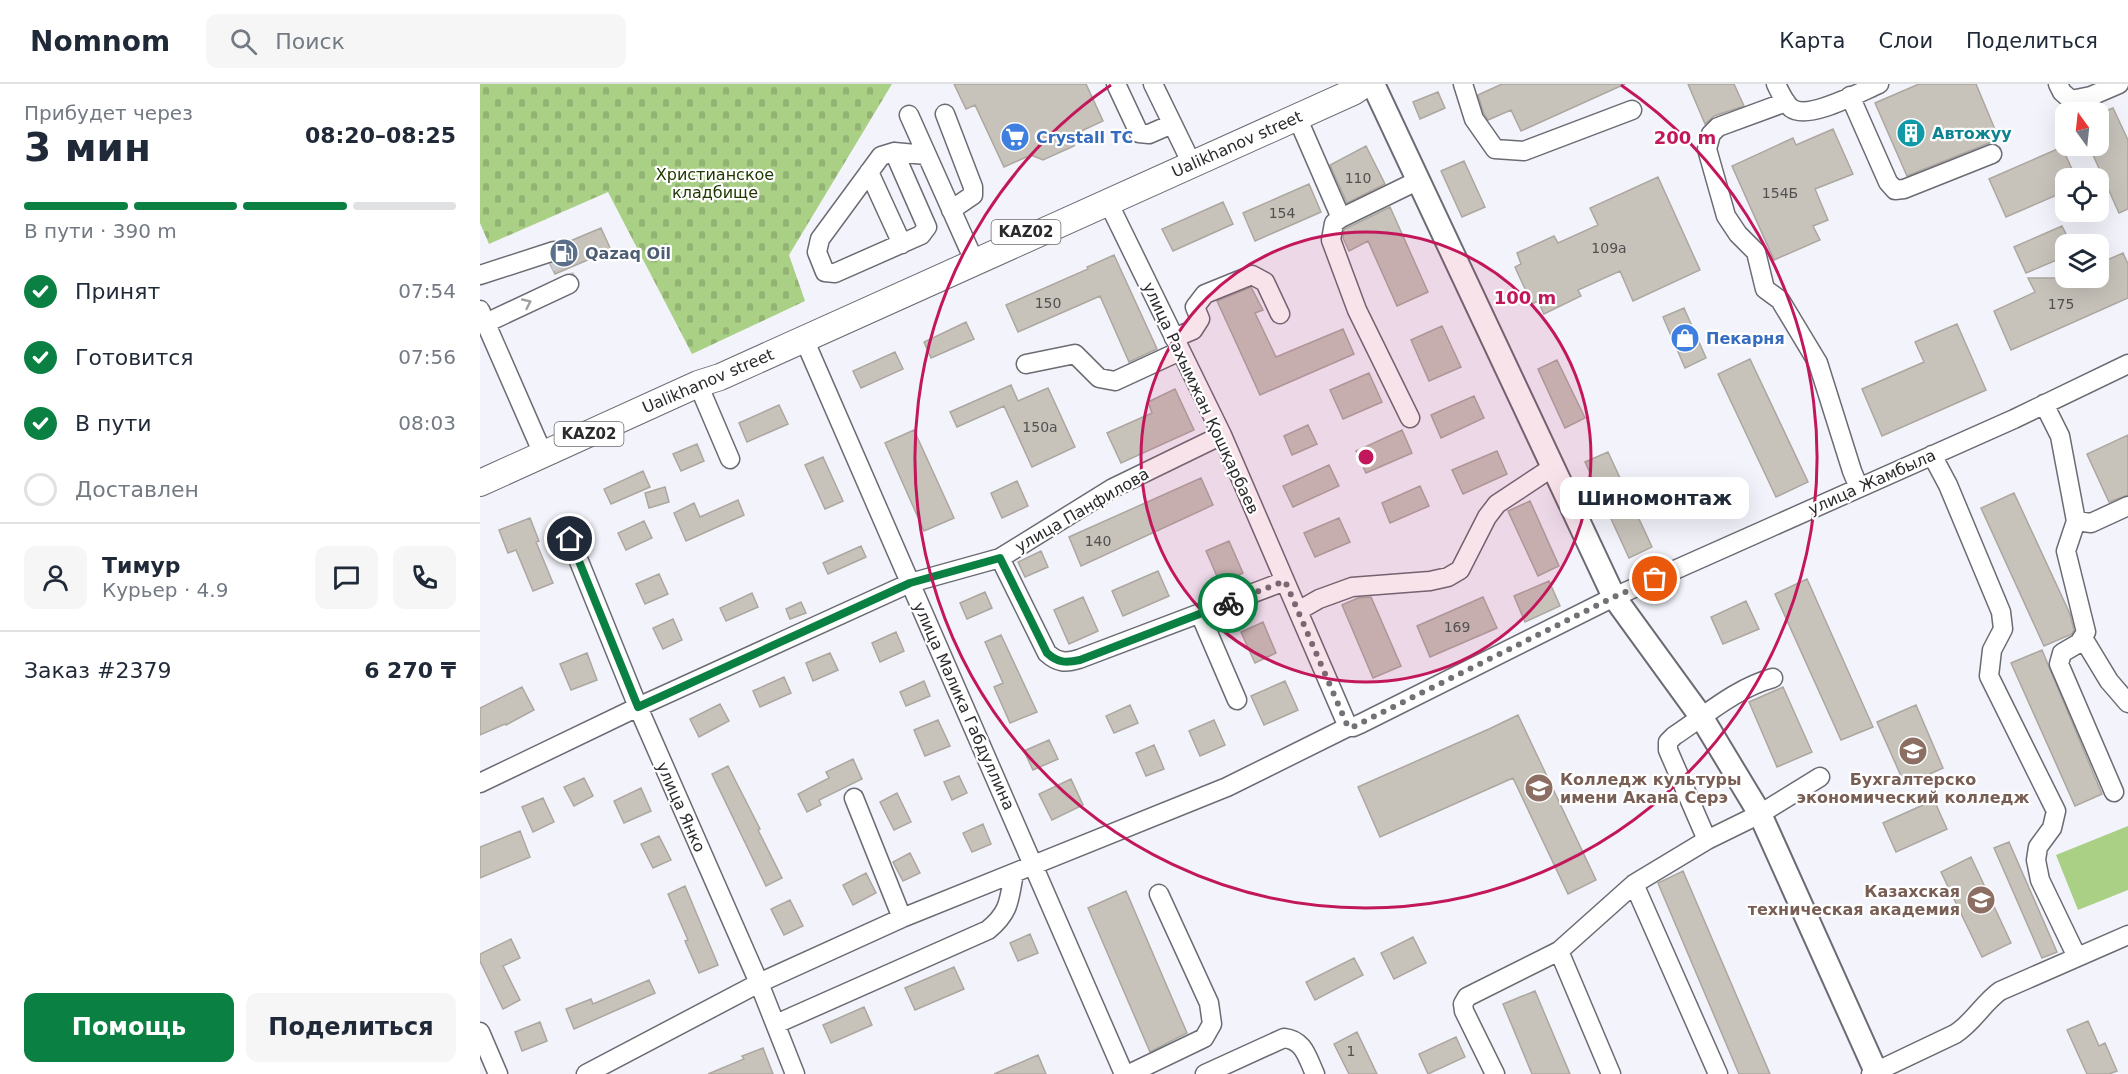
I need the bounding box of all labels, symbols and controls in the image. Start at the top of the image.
search box [206,14,626,68]
text: Nomnom [30,25,170,58]
icon: search [227,25,260,58]
text: Поиск [275,29,345,54]
text: Карта [1779,29,1845,53]
text: Слои [1878,29,1933,53]
text: Поделиться [1966,29,2098,53]
text: Прибудет через [24,101,193,125]
north arrow [2055,102,2109,156]
map controls [2055,102,2109,288]
street label: Ualikhanov street [1169,107,1305,181]
building icon: Автожуу [1895,117,1927,149]
supermarket icon: Crystall TC [999,121,1031,153]
text: 08:20–08:25 [305,123,456,148]
place label: Автожуу [1932,124,2012,143]
text: 3 мин [24,125,151,170]
text: 200 m [1654,127,1716,148]
place label: Crystall TC [1036,128,1133,147]
park label: Христианское кладбище [656,165,774,202]
button: locate [2055,168,2109,222]
house number: 110 [1345,170,1371,186]
house number: 154Б [1762,185,1798,201]
house number: 154 [1269,205,1295,221]
text: В пути · 390 m [24,219,177,243]
road number: KАZ02 [992,220,1060,244]
button: layers [2055,234,2109,288]
fuel station icon: Qazaq Oil [548,237,580,269]
house number: 109а [1591,240,1627,256]
place label: Qazaq Oil [585,244,671,263]
icon: check [24,275,57,308]
text: Принят [75,279,160,304]
text: 07:54 [398,279,456,303]
street label: улица Рахымжан Қошқарбаев [1139,279,1263,517]
text: 100 m [1494,287,1556,308]
house number: 150 [1035,295,1061,311]
house number: 175 [2048,296,2074,312]
one-way arrow [521,299,532,311]
shop icon: Пекарня [1669,322,1701,354]
place label: Пекарня [1706,329,1785,348]
icon: check [24,341,57,374]
text: Готовится [75,345,194,370]
text: 07:56 [398,345,456,369]
street label: Ualikhanov street [639,345,777,417]
icon: check [24,407,57,440]
text: В пути [75,411,152,436]
text: 08:03 [398,411,456,435]
house number: 150а [1022,419,1058,435]
road number: KАZ02 [554,422,624,446]
street label: улица Жамбыла [1805,445,1939,519]
centre of rings [1356,447,1376,467]
street label: улица Панфилова [1012,464,1152,556]
text: Доставлен [75,477,199,502]
callout: Шиномонтаж [1560,477,1750,519]
text: Шиномонтаж [1577,486,1732,510]
pin [544,513,595,564]
icon: home [553,522,586,555]
house number: 140 [1085,533,1111,549]
button: person [24,546,87,609]
button: chat [315,546,378,609]
button: phone [393,546,456,609]
text: Тимур [102,553,181,578]
pin [1629,553,1680,604]
icon: bag [1638,562,1671,595]
courier [1198,573,1258,633]
text: Курьер · 4.9 [102,578,228,602]
icon: bike [1212,587,1245,620]
street label: улица Малика Габдуллина [909,599,1019,813]
house number: 169 [1444,619,1470,635]
text: Заказ #2379 [24,658,171,683]
text: 6 270 ₸ [364,658,456,683]
school or university icon: Бухгалтерско экономический колледж [1897,735,1929,767]
street label: улица Янко [653,759,709,855]
place label: Колледж культуры имени Акана Серэ [1560,770,1742,807]
place label: Бухгалтерско экономический колледж [1797,770,2029,807]
school or university icon: Колледж культуры имени Акана Серэ [1523,772,1555,804]
place label: Казахская техническая академия [1748,882,1960,919]
school or university icon: Казахская техническая академия [1965,884,1997,916]
button: Помощь [24,993,234,1062]
button: Поделиться [246,993,456,1062]
house number: 1 [1347,1043,1355,1059]

